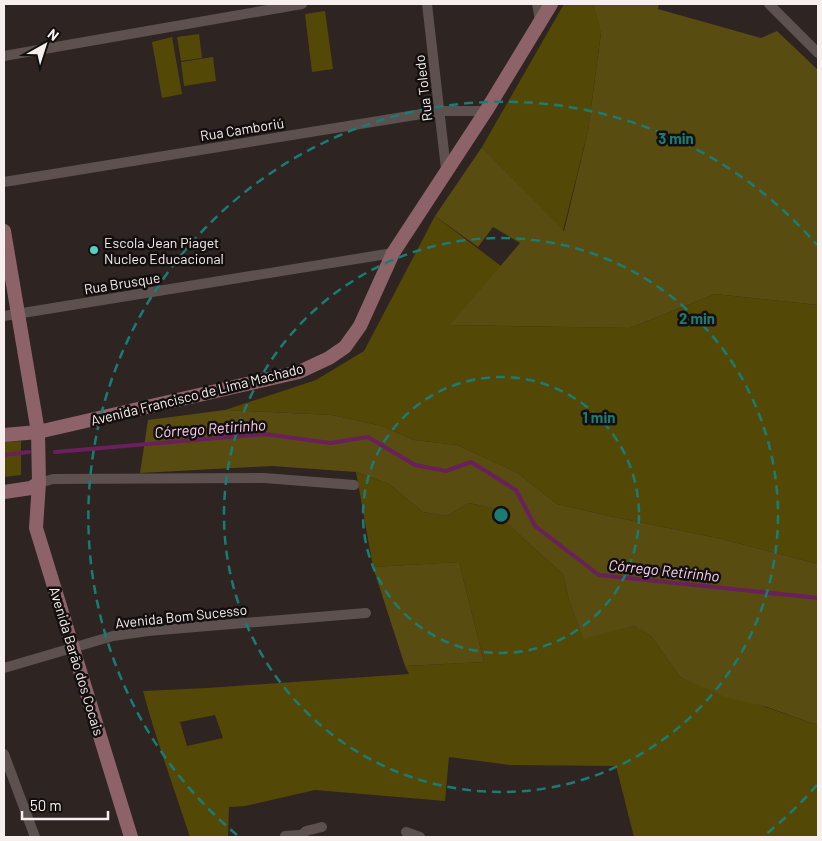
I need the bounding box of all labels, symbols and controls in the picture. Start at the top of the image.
north arrow [20,20,70,70]
text: N [45,25,62,44]
street label: Rua Toledo [411,54,435,122]
street label: Rua Camboriú [199,114,285,144]
text: 3 min [658,129,694,147]
place label: Escola Jean Piaget Nucleo Educacional [104,234,224,267]
marker: Escola Jean Piaget Nucleo Educacional [88,244,100,256]
street label: Rua Brusque [83,269,161,297]
text: 2 min [679,309,715,327]
street label: Avenida Francisco de Lima Machado [89,359,305,429]
text: 1 min [583,408,615,426]
water label: Córrego Retirinho [154,415,266,441]
centre of rings [492,506,510,524]
water label: Córrego Retirinho [608,555,720,585]
street label: Avenida Barão dos Cocais [46,585,108,738]
street label: Avenida Bom Sucesso [114,601,248,631]
scale bar [22,788,109,820]
text: 50 m [30,796,62,814]

